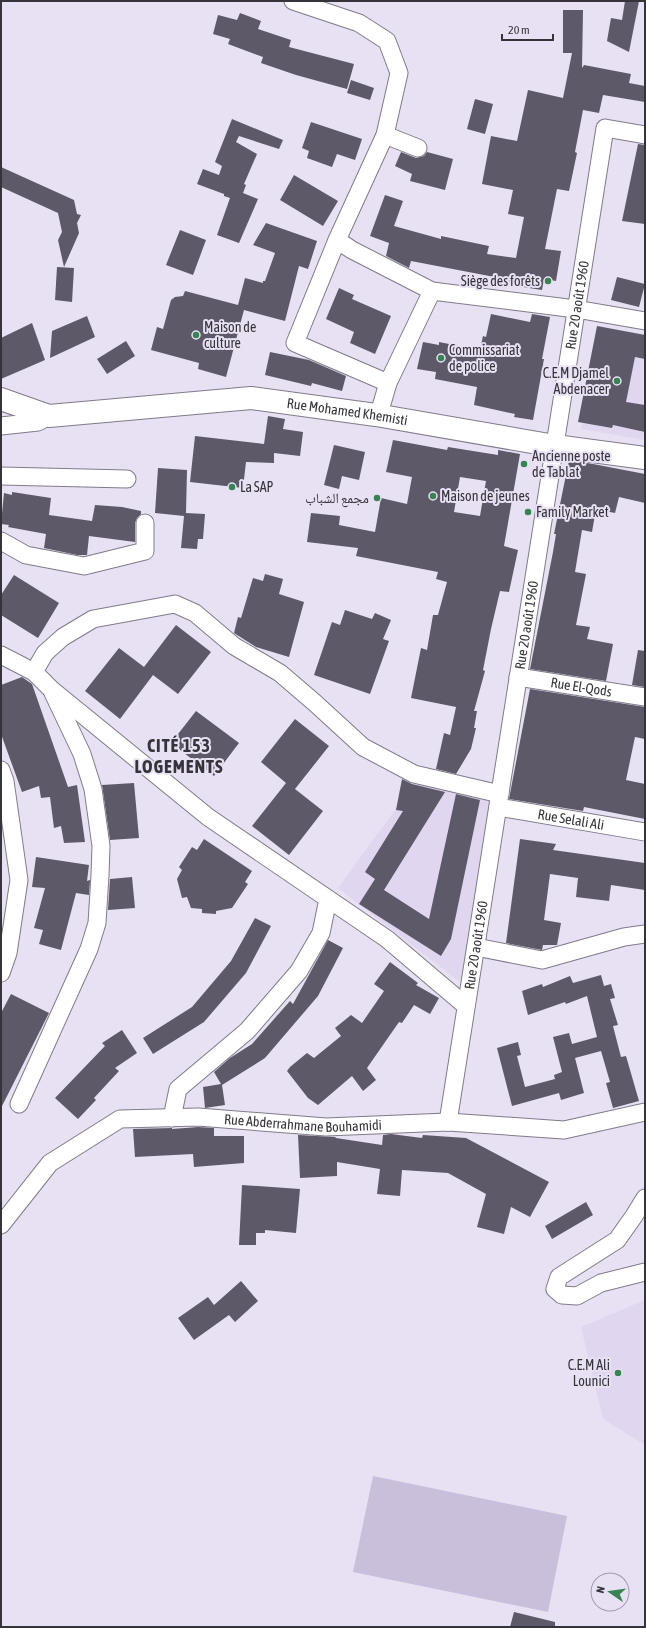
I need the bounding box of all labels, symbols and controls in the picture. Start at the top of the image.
scale bar [502,16,553,42]
text: 20 m [508,23,530,37]
street label: Rue 20 août 1960 [562,259,592,351]
place label: Siège des forêts [461,273,540,289]
marker: Siège des forêts [543,276,553,286]
place label: Maison de culture [204,319,256,351]
marker: Maison de culture [191,330,201,340]
place label: Commissariat de police [449,342,520,374]
marker: Commissariat de police [436,353,446,363]
place label: C.E.M Djamel Abdenacer [543,365,610,397]
marker: C.E.M Djamel Abdenacer [612,376,622,386]
street label: Rue Mohamed Khemisti [286,395,409,428]
place label: Ancienne poste de Tablat [532,448,611,480]
marker: Ancienne poste de Tablat [519,459,529,469]
place label: La SAP [240,479,274,495]
marker: La SAP [227,482,237,492]
place label: Maison de jeunes [441,488,530,504]
place label: مجمع الشباب [305,490,369,508]
marker: Maison de jeunes [428,491,438,501]
marker: مجمع الشباب [372,493,382,503]
place label: Family Market [536,504,609,520]
marker: Family Market [523,507,533,517]
street label: Rue 20 août 1960 [512,579,541,671]
street label: Rue El-Qods [550,674,613,700]
district label: CITÉ 153 LOGEMENTS [134,735,224,777]
street label: Rue Selali Ali [536,806,605,833]
street label: Rue 20 août 1960 [461,899,491,991]
street label: Rue Abderrahmane Bouhamidi [224,1111,382,1135]
place label: C.E.M Ali Lounici [568,1357,610,1389]
marker: C.E.M Ali Lounici [613,1368,623,1378]
north arrow [590,1572,630,1612]
text: N [594,1585,607,1594]

